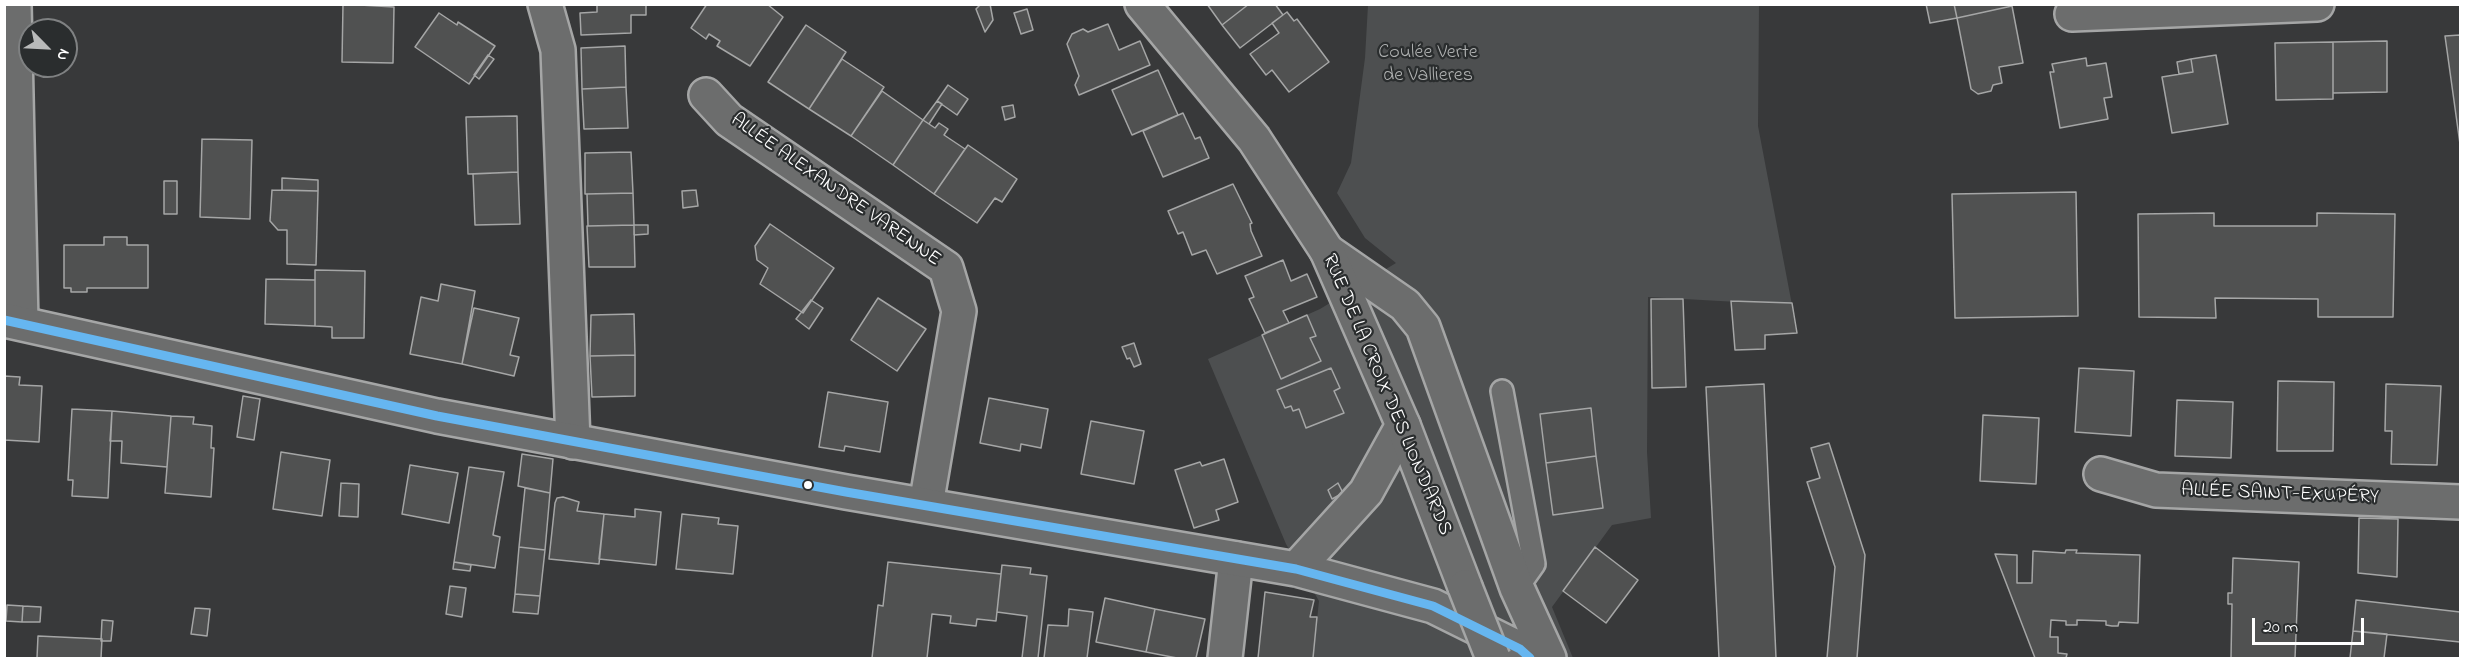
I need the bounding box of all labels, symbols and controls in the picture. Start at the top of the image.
north arrow [18,18,78,78]
park label: Coulée Verte de Vallieres [1378,42,1478,89]
text: N [49,45,76,64]
street label: ALLÉE ALEXANDRE VARENNE [725,109,945,273]
street label: RUE DE LA CROIX DES LIONDARDS [1316,251,1456,539]
unlabelled marker [802,479,814,491]
street label: ALLÉE SAINT-EXUPÉRY [2181,480,2379,510]
scale bar [2255,606,2368,644]
text: 20 m [2263,615,2298,641]

